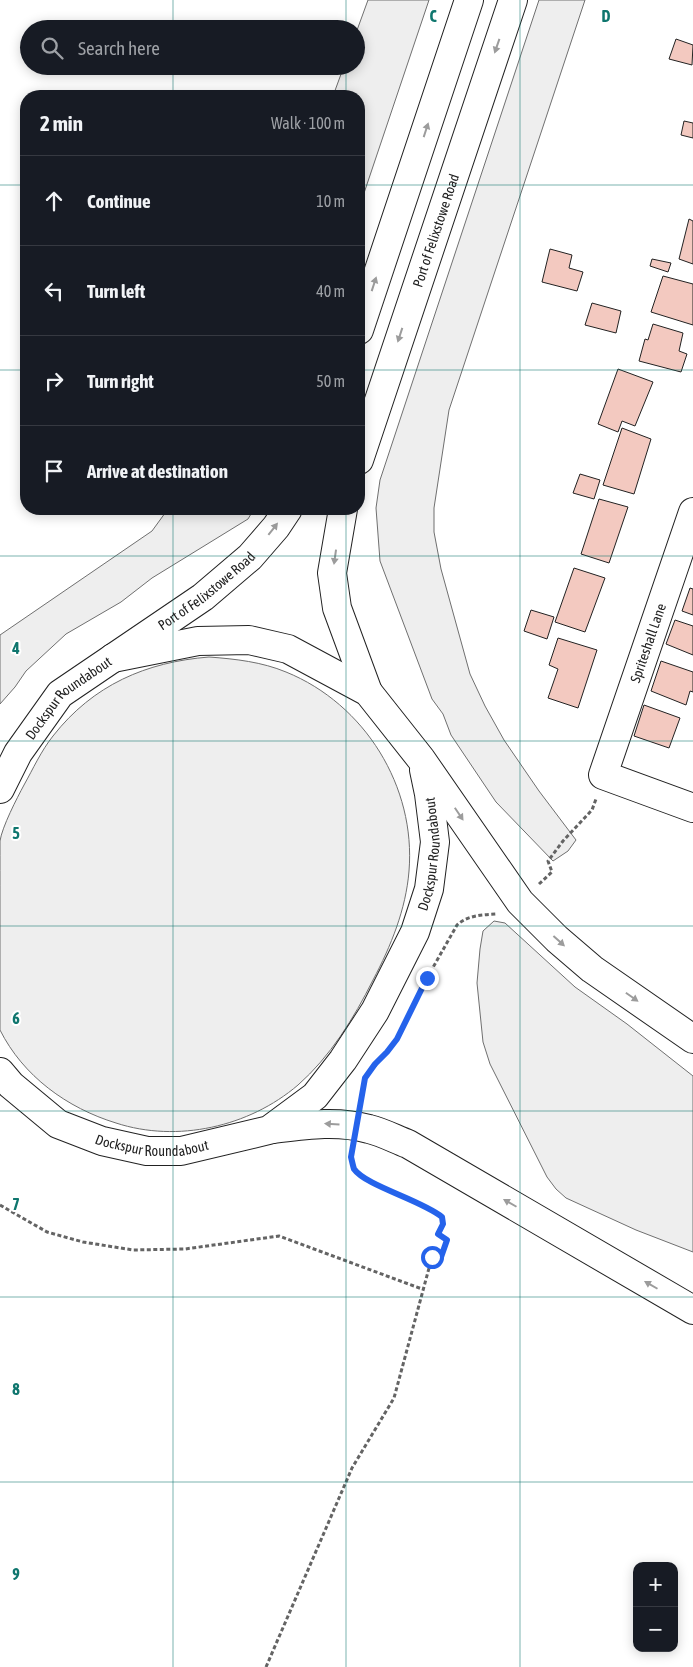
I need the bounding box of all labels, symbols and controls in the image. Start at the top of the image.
text: C [429,7,437,25]
text: D [602,7,611,25]
search box [20,20,365,75]
icon: search [38,34,66,62]
text: Search here [78,37,160,59]
one-way arrow [493,39,500,54]
text: 2 min [40,111,83,135]
text: Walk · 100 m [271,114,345,132]
one-way arrow [422,122,430,137]
street label: Port of Felixstowe Road [409,172,462,289]
icon: ahead [40,187,68,215]
text: Continue [87,190,151,212]
text: 10 m [316,192,345,210]
one-way arrow [370,276,378,291]
icon: left [40,277,68,305]
text: Turn left [87,280,145,302]
text: 40 m [316,282,345,300]
one-way arrow [396,328,404,343]
icon: right [40,367,68,395]
text: Turn right [87,370,154,392]
text: 50 m [316,372,345,390]
icon: arrive [40,457,68,485]
text: Arrive at destination [87,460,228,482]
one-way arrow [268,523,279,536]
street label: Port of Felixstowe Road [155,549,259,633]
one-way arrow [330,549,338,565]
street label: Spriteshall Lane [627,601,669,685]
text: 4 [11,639,20,657]
street label: Dockspur Roundabout [22,653,115,743]
street label: Dockspur Roundabout [415,796,443,913]
one-way arrow [454,807,463,821]
text: 5 [12,824,20,842]
one-way arrow [553,935,565,947]
route end [416,967,439,990]
one-way arrow [626,992,639,1002]
text: 6 [12,1009,20,1027]
one-way arrow [324,1120,340,1128]
street label: Dockspur Roundabout [93,1131,210,1159]
text: 7 [12,1195,20,1213]
one-way arrow [504,1199,517,1208]
route start [421,1246,444,1269]
one-way arrow [643,1281,658,1289]
text: 8 [12,1380,20,1398]
map controls [633,1562,678,1652]
button: + [633,1562,678,1607]
text: 9 [12,1565,20,1583]
button: − [633,1607,678,1652]

